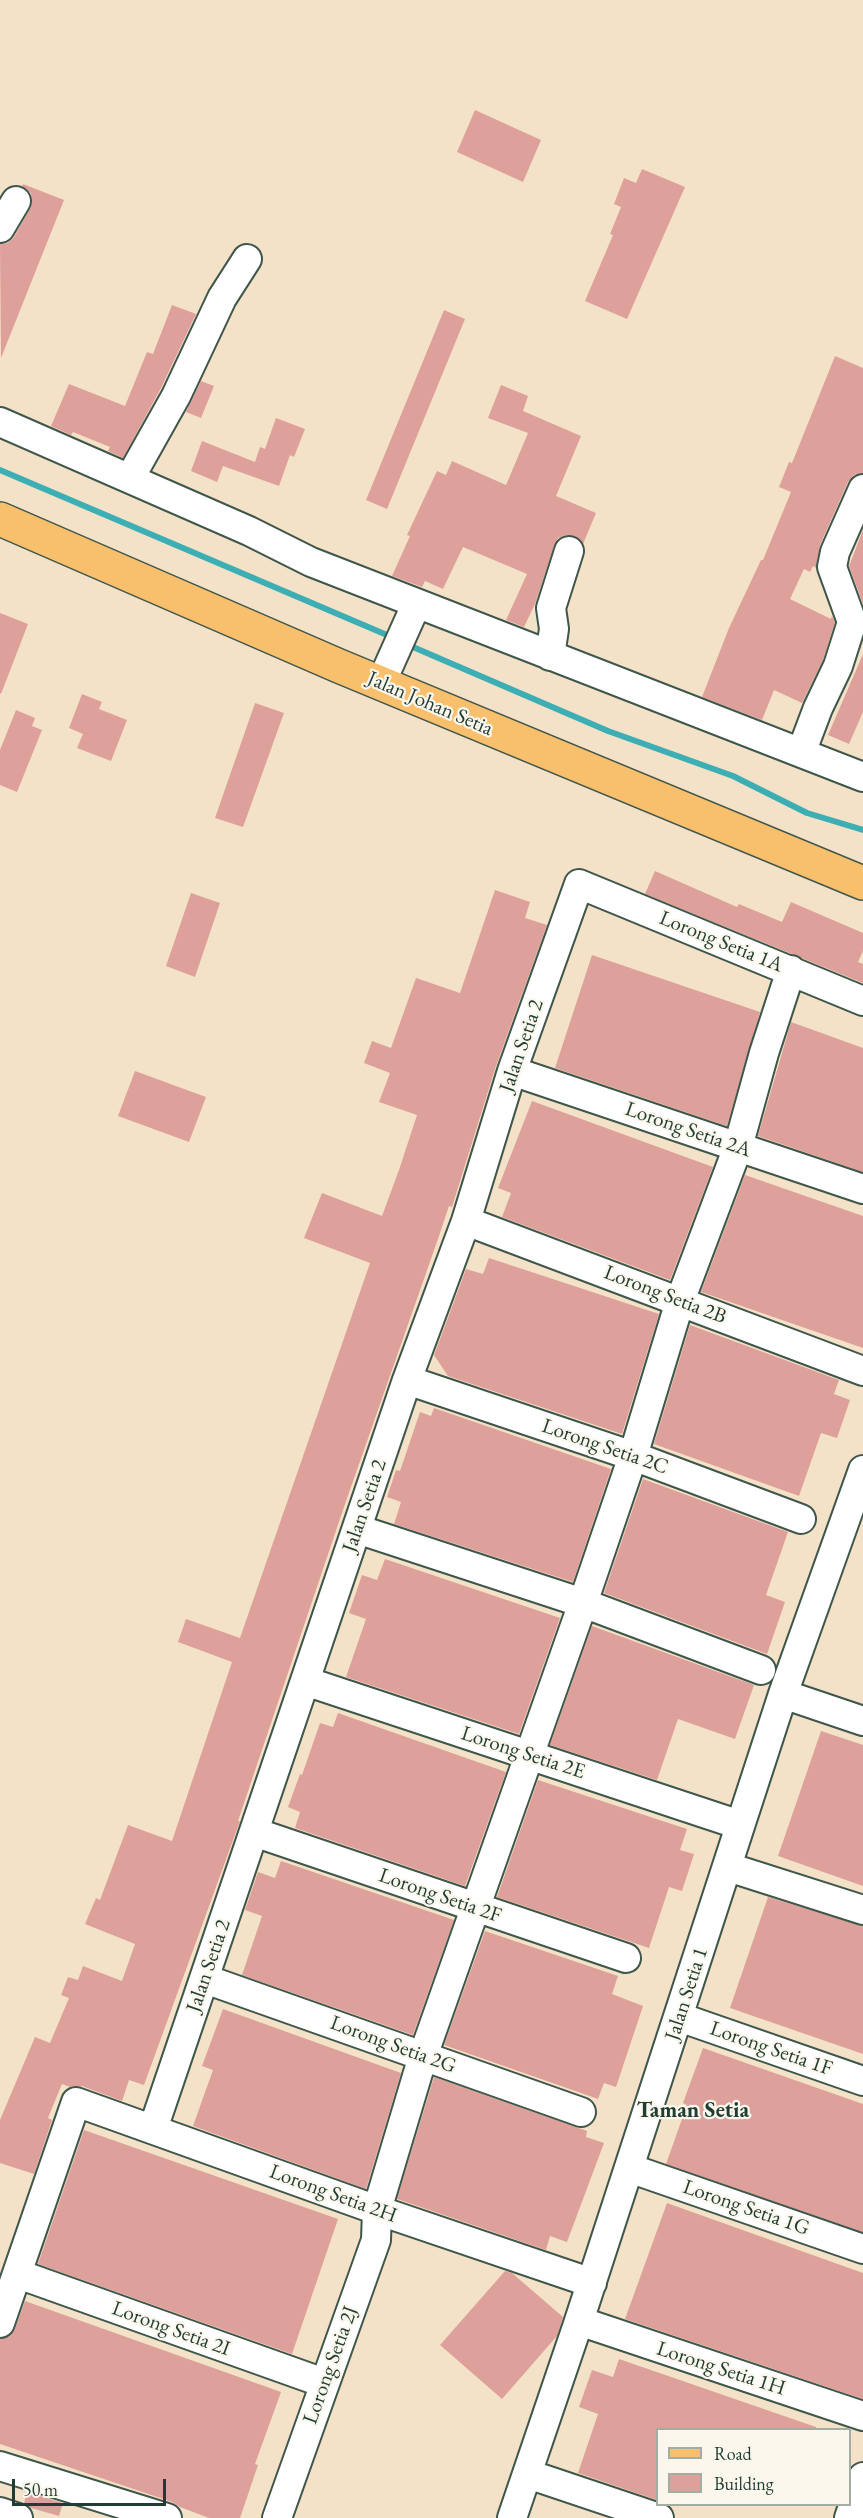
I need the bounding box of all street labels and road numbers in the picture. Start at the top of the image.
street label: Jalan Johan Setia [363,666,497,742]
street label: Lorong Setia 1A [655,906,787,978]
street label: Jalan Setia 2 [494,996,550,1096]
street label: Lorong Setia 2A [622,1097,754,1163]
street label: Lorong Setia 2B [600,1260,730,1330]
street label: Lorong Setia 2C [539,1414,671,1480]
street label: Jalan Setia 2 [337,1456,393,1556]
street label: Lorong Setia 2E [458,1721,588,1785]
street label: Lorong Setia 2F [376,1863,504,1929]
street label: Jalan Setia 2 [181,1916,237,2016]
street label: Jalan Setia 1 [660,1944,714,2044]
street label: Lorong Setia 2G [327,2011,459,2079]
street label: Lorong Setia 1F [707,2016,835,2082]
street label: Lorong Setia 2H [266,2159,400,2229]
street label: Lorong Setia 1G [679,2175,813,2241]
street label: Lorong Setia 2I [108,2296,234,2362]
street label: Lorong Setia 2J [298,2302,364,2428]
street label: Lorong Setia 1H [653,2336,789,2402]

